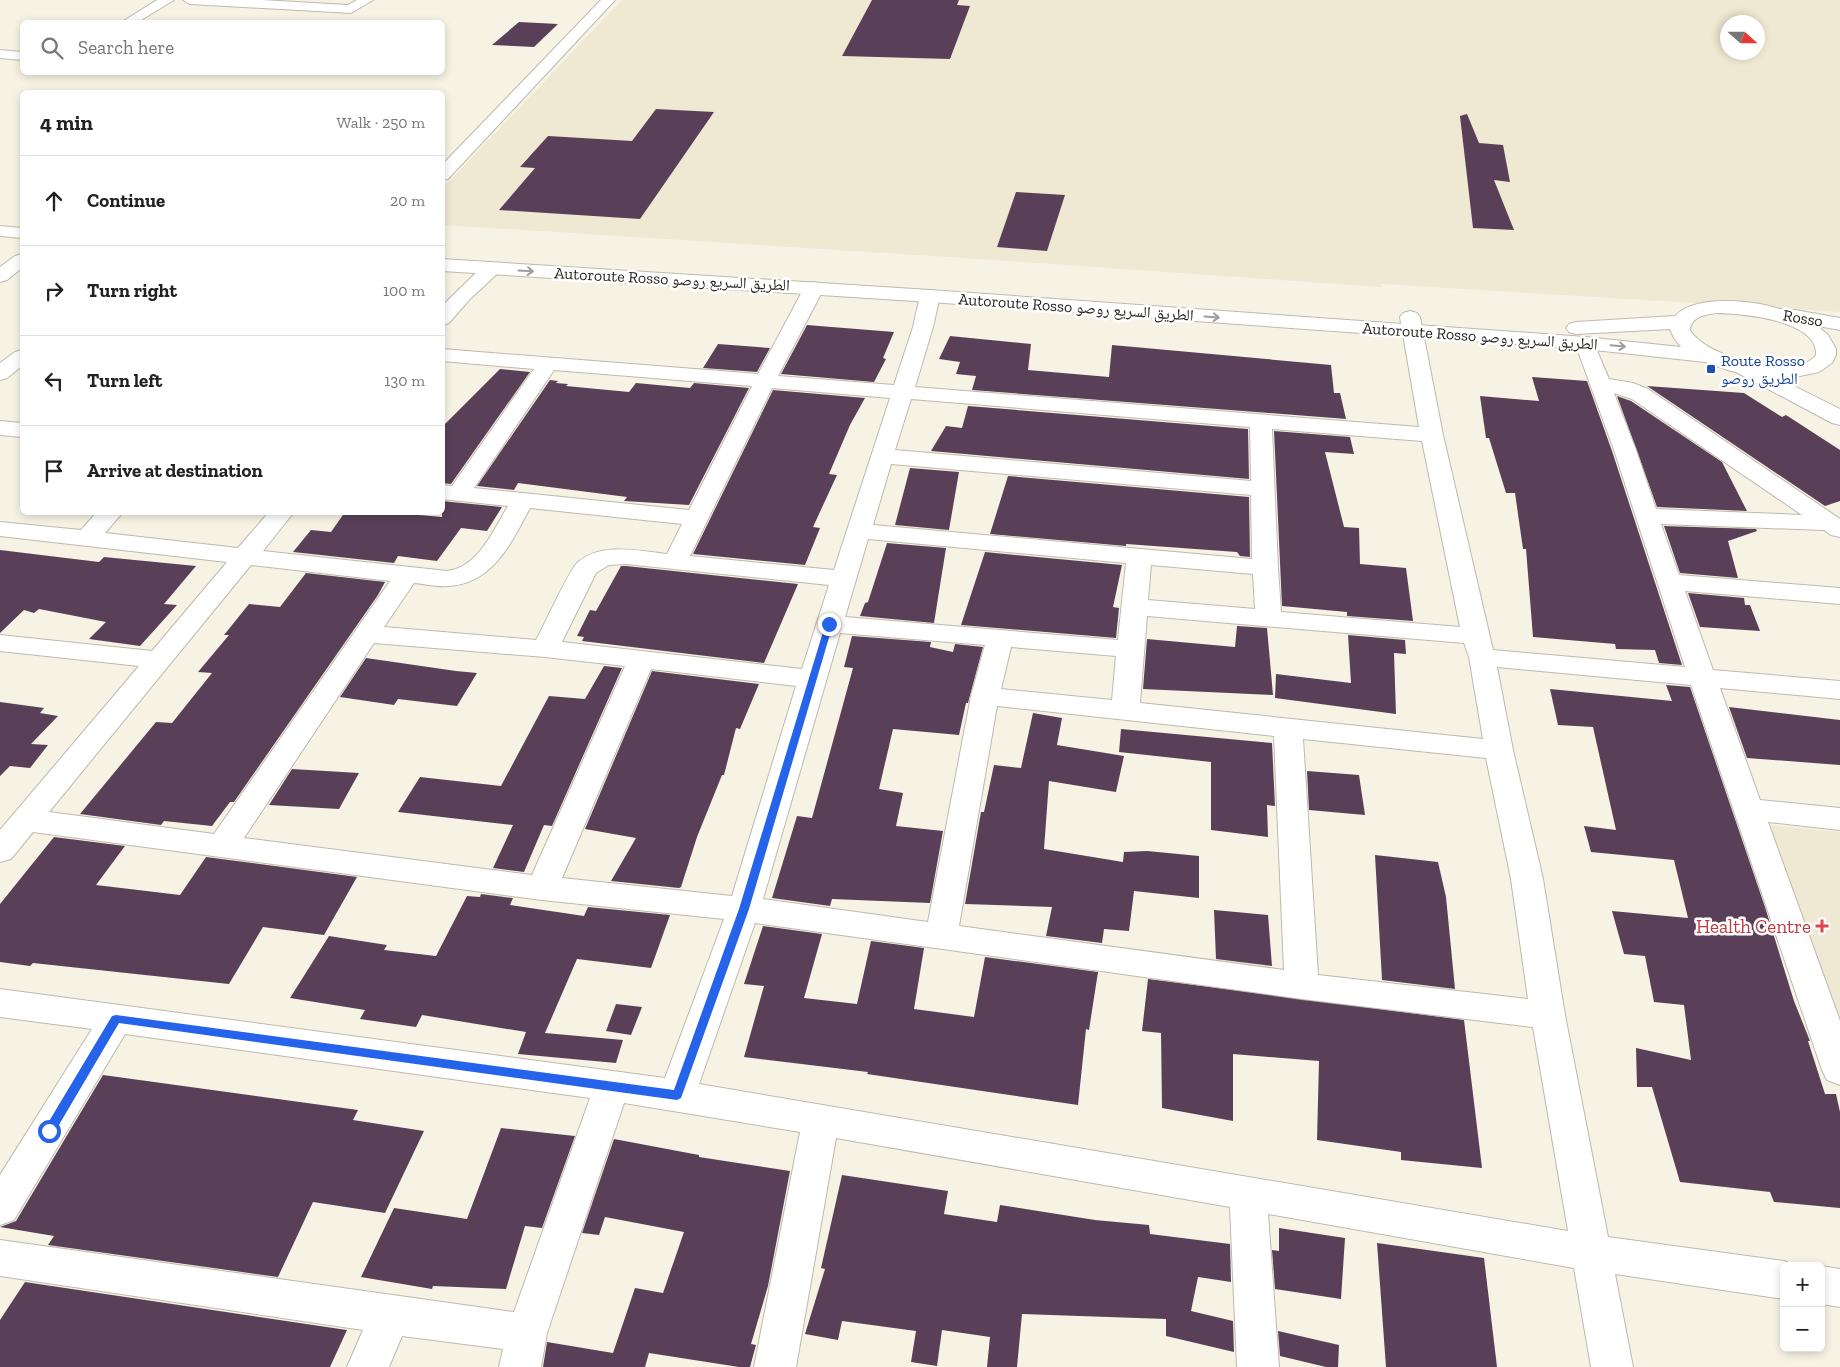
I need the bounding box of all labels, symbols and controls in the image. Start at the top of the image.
north arrow [1720,15,1765,60]
search box [20,20,445,75]
icon: search [38,34,66,62]
text: Search here [78,36,174,59]
text: 4 min [40,110,93,135]
text: Walk · 250 m [337,113,425,132]
icon: ahead [40,187,68,215]
text: Continue [87,189,165,212]
text: 20 m [390,191,425,210]
street label: Autoroute Rosso الطريق السريع روصو [554,263,790,296]
one-way arrow [518,266,534,275]
icon: right [40,277,68,305]
text: Turn right [87,279,177,302]
text: 100 m [383,281,425,300]
street label: Autoroute Rosso الطريق السريع روصو [958,289,1194,326]
street label: Rosso [1782,305,1824,331]
one-way arrow [1204,312,1220,321]
street label: Autoroute Rosso الطريق السريع روصو [1362,318,1598,355]
one-way arrow [1610,342,1626,351]
place label: Route Rosso الطريق روصو [1721,351,1805,389]
marker: Route Rosso الطريق روصو [1705,363,1717,375]
icon: left [40,367,68,395]
text: Turn left [87,369,162,392]
text: 130 m [384,371,425,390]
icon: arrive [40,457,68,485]
text: Arrive at destination [87,459,263,482]
route end [818,613,841,636]
place label: Health Centre [1696,915,1811,938]
marker: Health Centre [1815,919,1829,933]
route start [38,1120,61,1143]
map controls [1780,1262,1825,1352]
button: + [1780,1262,1825,1307]
button: − [1780,1307,1825,1352]

